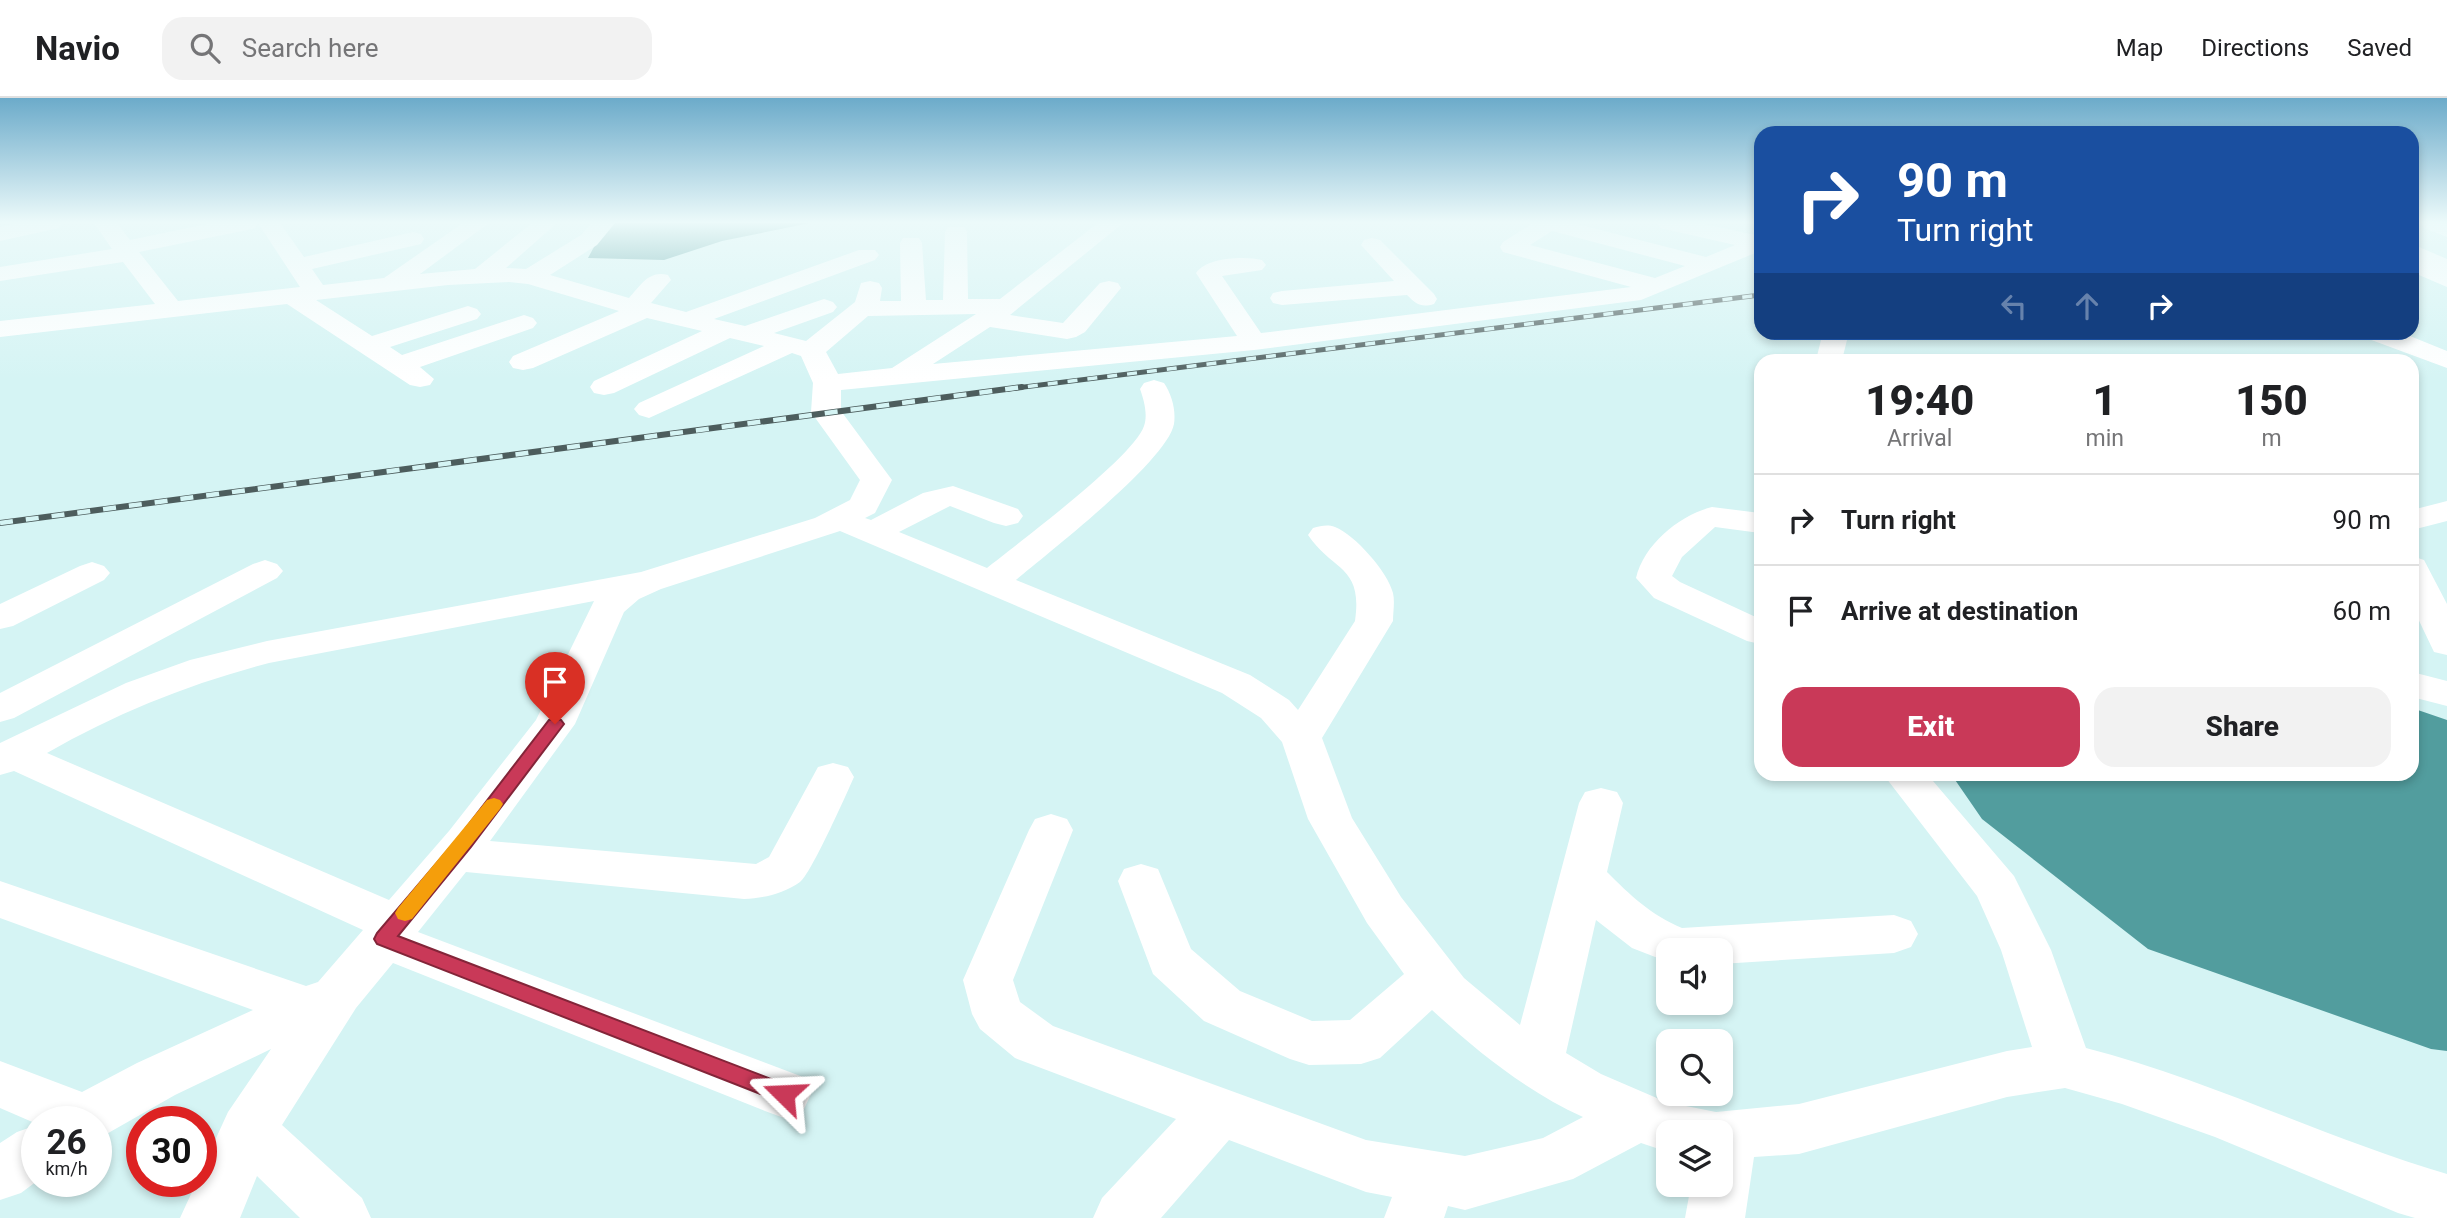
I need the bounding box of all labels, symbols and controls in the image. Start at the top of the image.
search box [162,17,652,80]
text: Navio [35,29,120,68]
icon: search [186,29,224,67]
text: Search here [242,33,379,63]
text: Map [2116,34,2163,62]
text: Directions [2201,34,2309,62]
text: Saved [2347,34,2412,62]
text: 90 m [1897,152,2008,209]
icon: right [1782,154,1873,245]
text: Turn right [1897,211,2033,249]
icon: left [1995,287,2033,325]
icon: ahead [2068,287,2106,325]
icon: right [2141,287,2179,325]
text: 19:40 [1865,376,1974,425]
text: 1 [2093,376,2117,425]
text: 150 [2235,376,2308,425]
text: Arrival [1887,425,1952,452]
text: min [2085,425,2124,452]
text: m [2261,425,2282,452]
icon: right [1782,501,1820,539]
text: Turn right [1841,505,1956,535]
text: 90 m [2333,505,2391,535]
icon: arrive [1782,592,1820,630]
text: Arrive at destination [1841,596,2078,626]
text: 60 m [2333,596,2391,626]
pin [525,652,585,724]
icon: arrive [536,663,574,701]
button: Exit [1782,687,2080,767]
button: Share [2094,687,2391,767]
map controls [1656,938,1733,1197]
button: sound [1656,938,1733,1015]
button: search [1656,1029,1733,1106]
position arrow [747,1057,821,1131]
speed limit sign: 30 [126,1106,217,1197]
button: layers [1656,1120,1733,1197]
text: 26 [46,1122,87,1163]
text: km/h [45,1158,88,1179]

